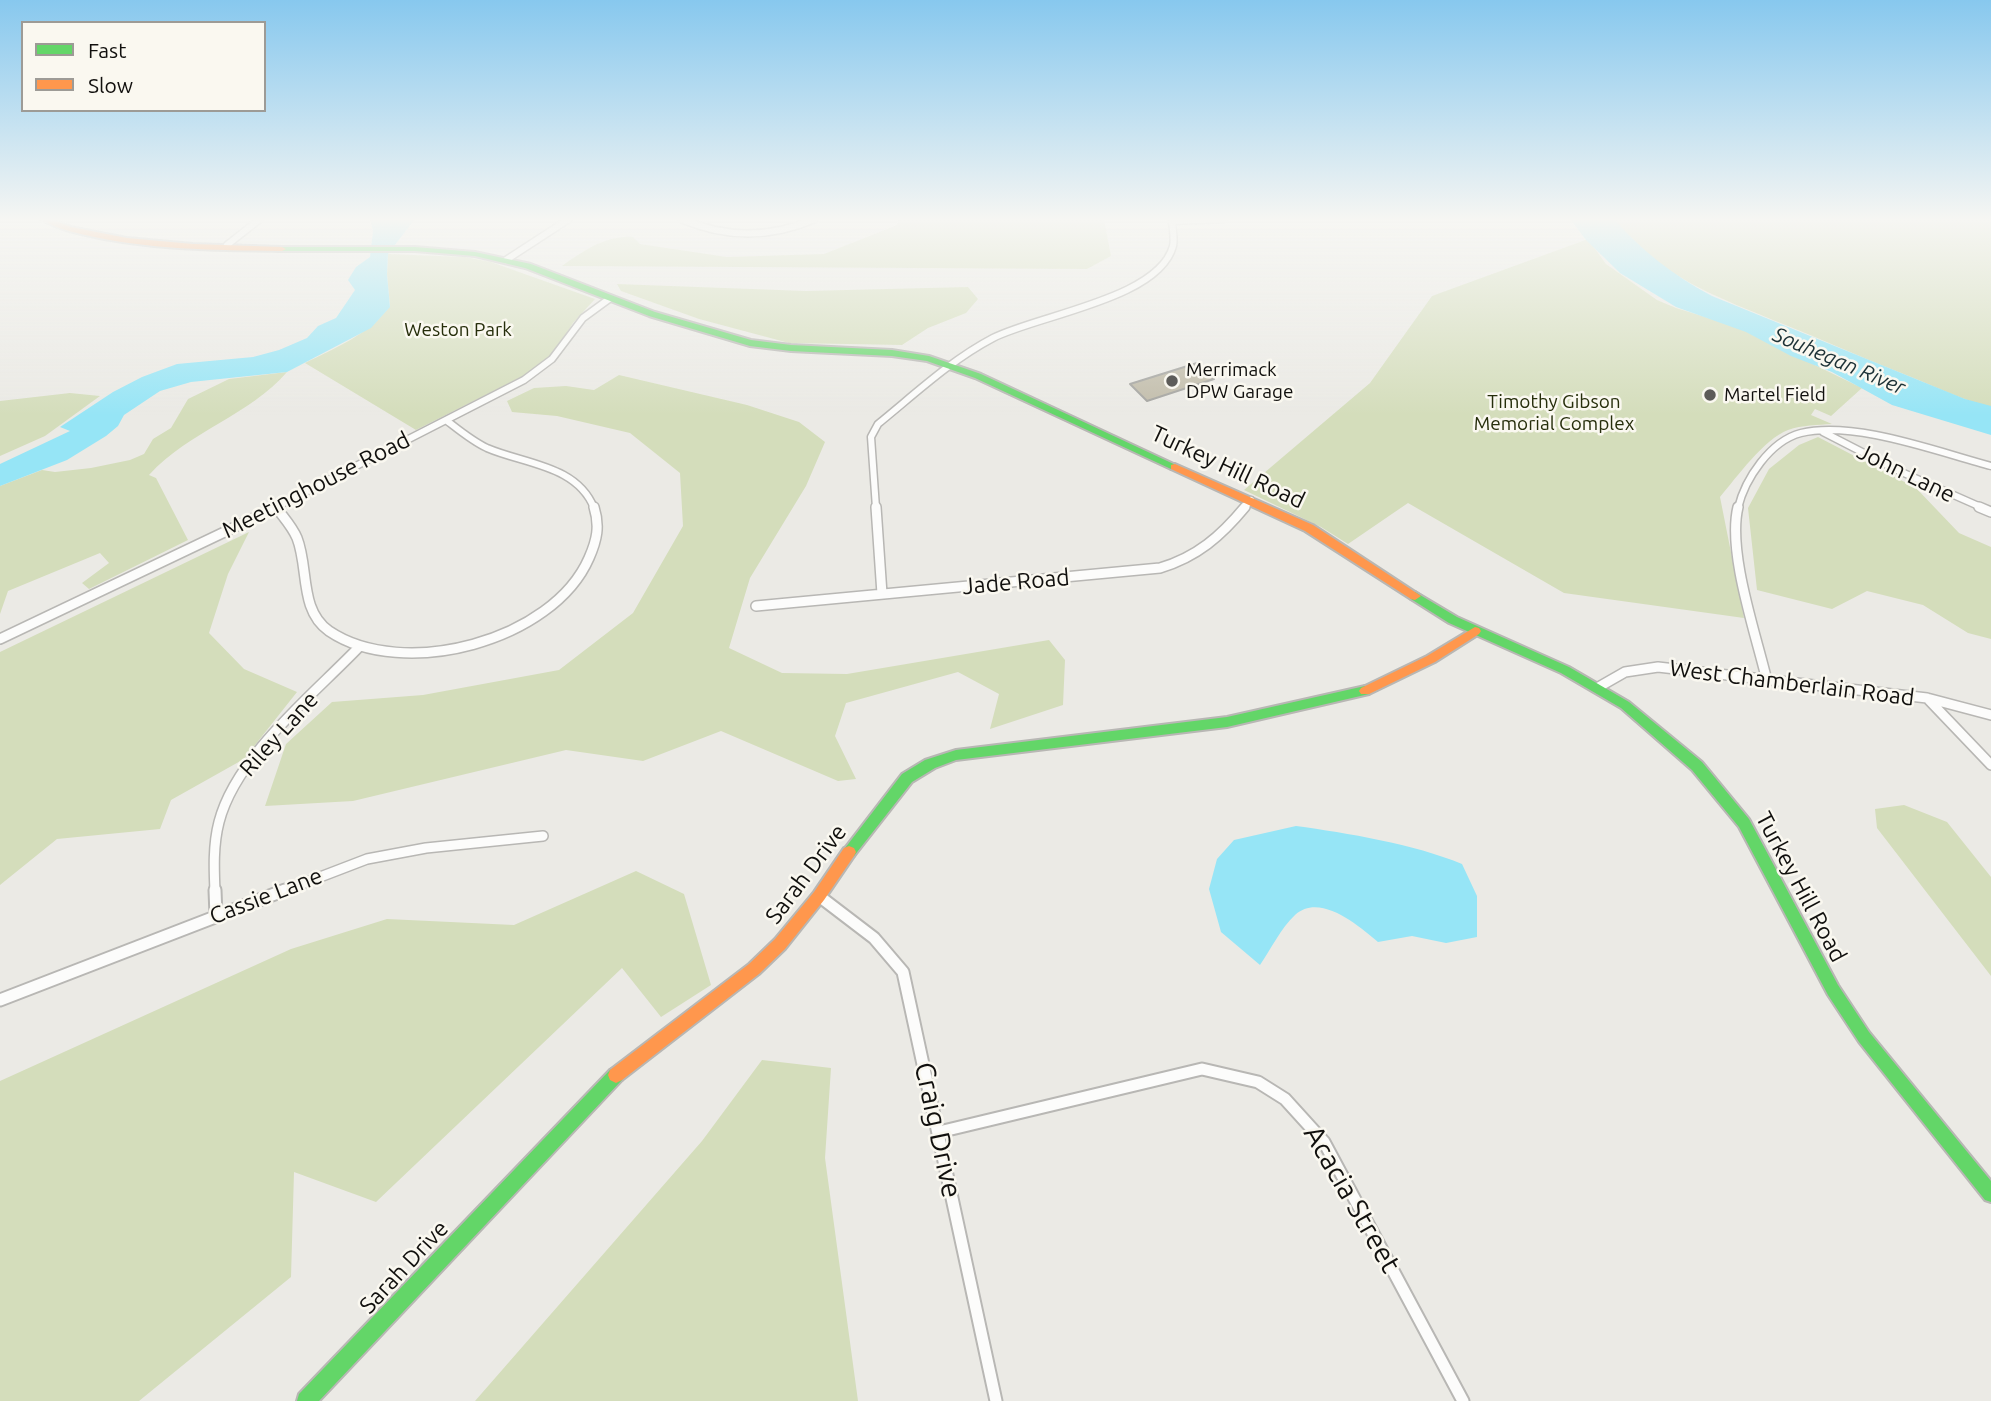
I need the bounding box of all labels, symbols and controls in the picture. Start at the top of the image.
legend [21,21,266,112]
text: Fast [88,38,126,62]
text: Slow [88,73,133,97]
park label: Weston Park [404,319,512,341]
water label: Souhegan River [1769,322,1909,400]
place label: Merrimack DPW Garage [1186,359,1293,403]
marker: Merrimack DPW Garage [1164,373,1180,389]
place label: Martel Field [1724,384,1826,406]
marker: Martel Field [1702,387,1718,403]
park label: Timothy Gibson Memorial Complex [1474,391,1634,435]
street label: Turkey Hill Road [1147,419,1309,515]
street label: Meetinghouse Road [217,426,415,544]
street label: John Lane [1852,437,1960,509]
street label: Jade Road [961,564,1071,600]
street label: West Chamberlain Road [1668,654,1916,712]
street label: Riley Lane [234,686,324,782]
street label: Turkey Hill Road [1750,807,1852,967]
street label: Sarah Drive [760,819,852,929]
street label: Cassie Lane [206,862,326,930]
street label: Craig Drive [907,1059,969,1201]
street label: Acacia Street [1296,1119,1408,1279]
street label: Sarah Drive [354,1215,454,1319]

